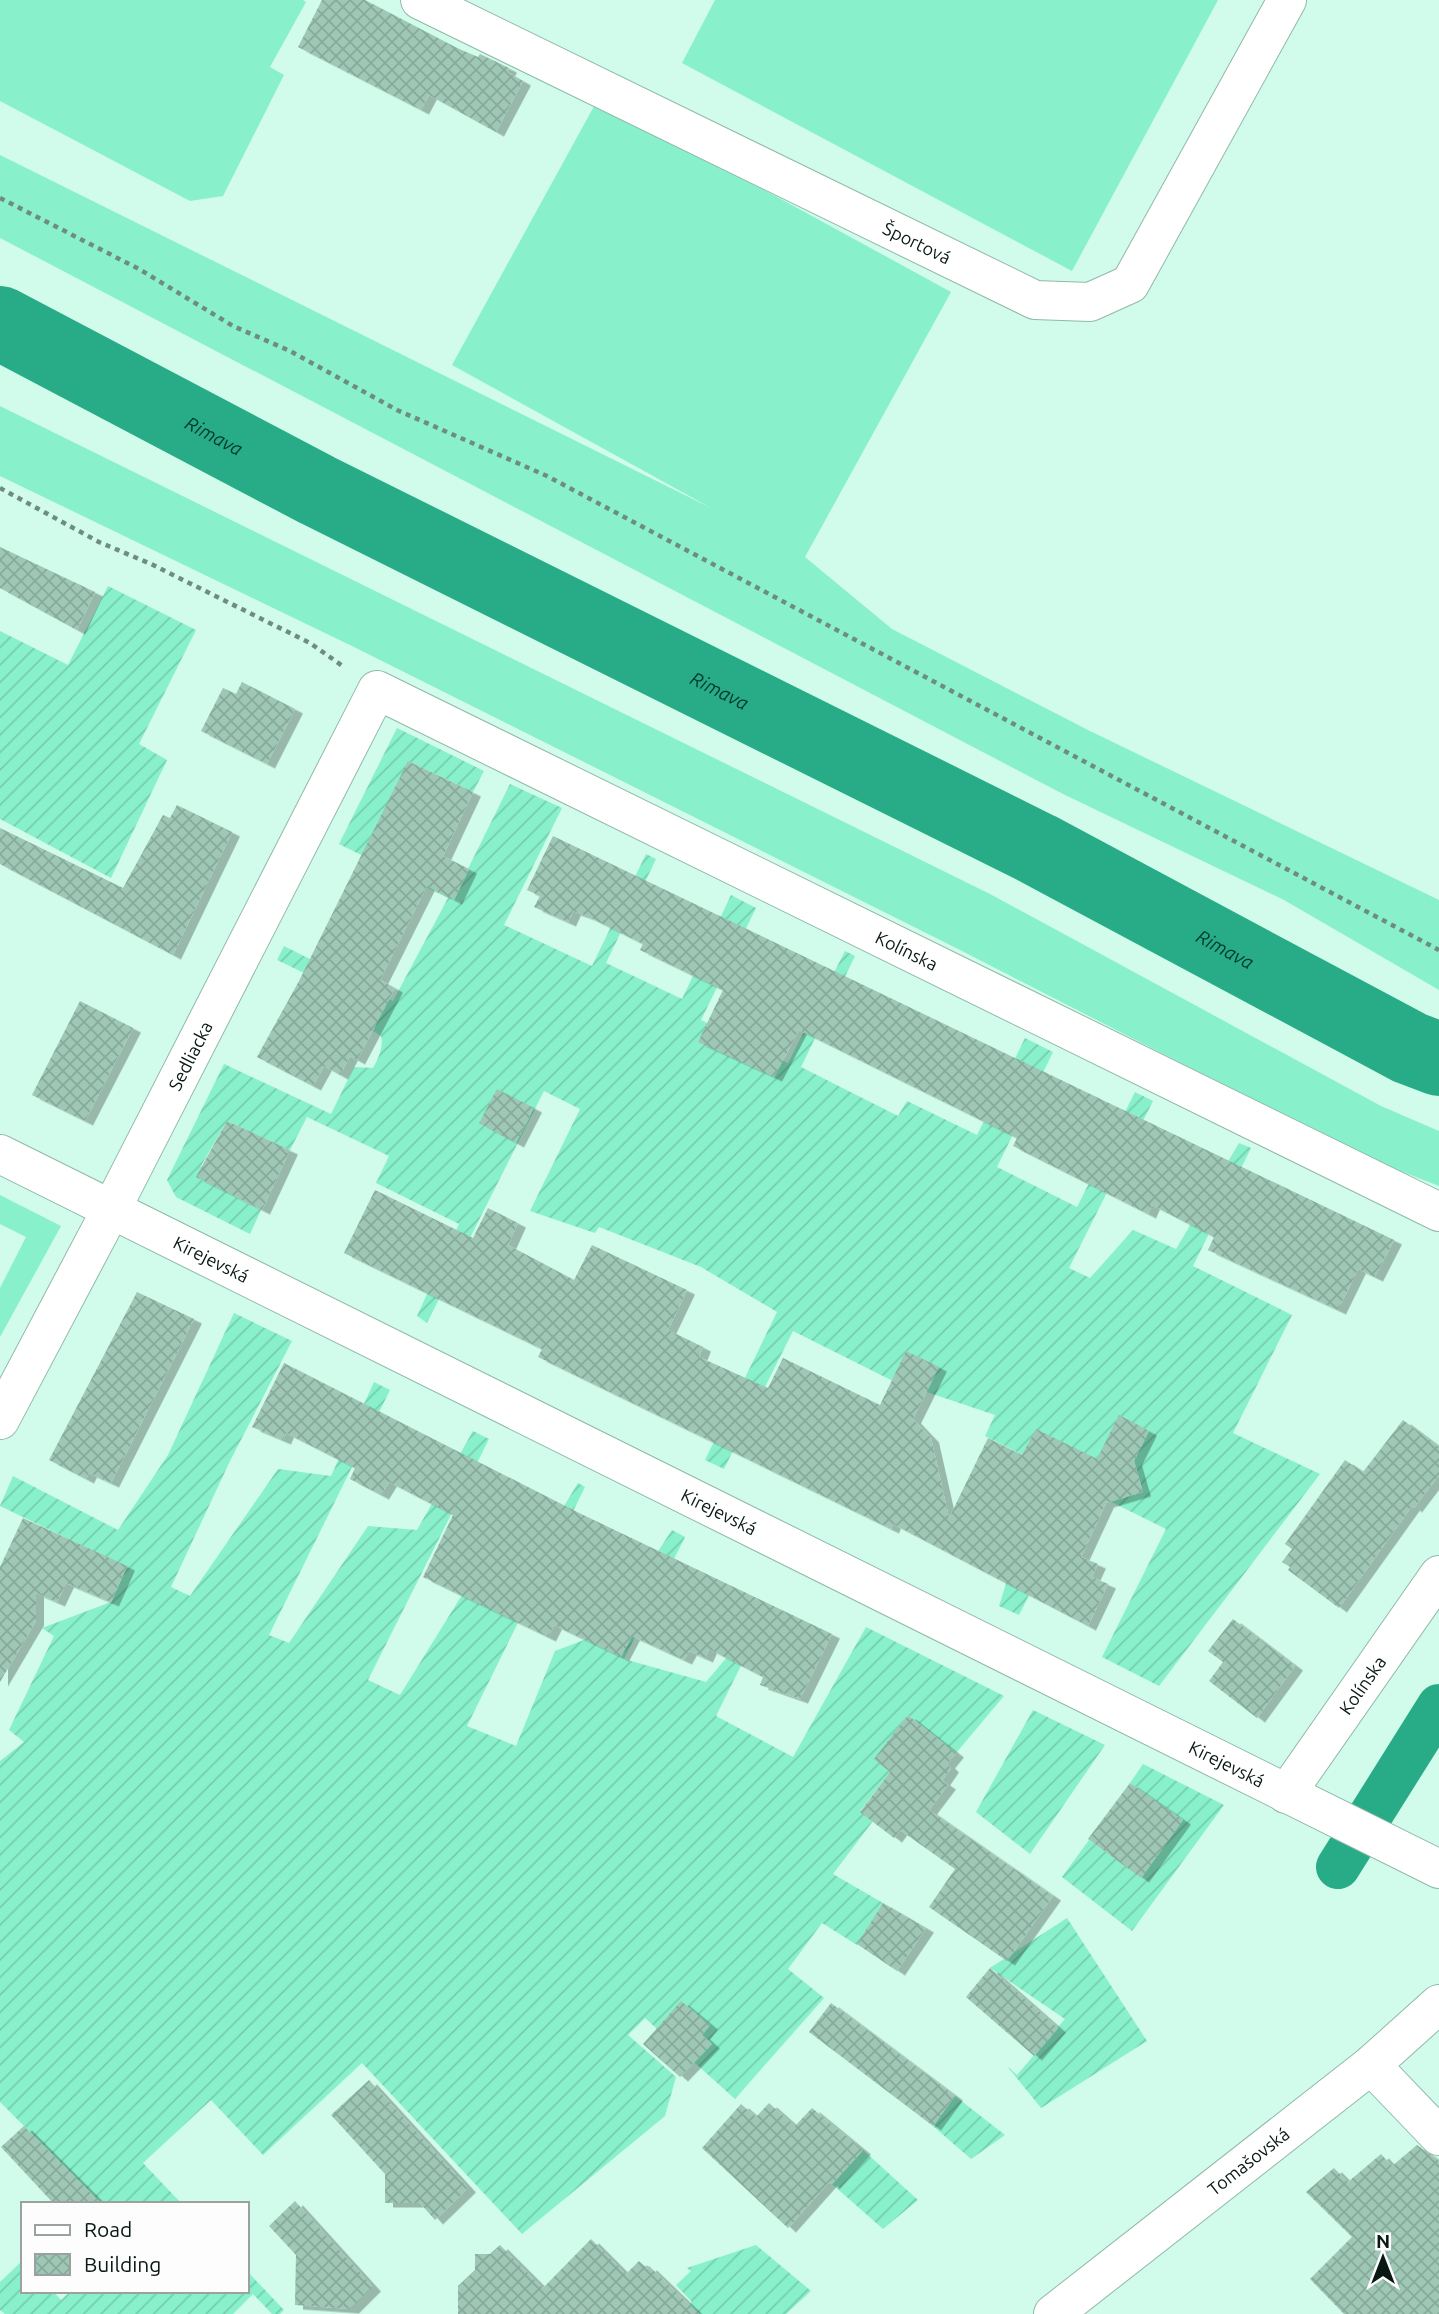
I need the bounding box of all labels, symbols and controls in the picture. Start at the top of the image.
street label: Športová [880,217,954,267]
water label: Rimava [182,412,247,460]
water label: Rimava [687,667,752,714]
water label: Rimava [1193,925,1258,973]
street label: Kolínska [872,927,941,974]
street label: Sedliacka [164,1018,216,1093]
street label: Kirejevská [170,1232,252,1286]
street label: Kirejevská [678,1484,760,1538]
street label: Kolínska [1335,1652,1389,1718]
street label: Kirejevská [1186,1736,1268,1791]
street label: Tomašovská [1204,2123,1293,2199]
legend [21,2202,248,2293]
text: Road [84,2217,132,2241]
north arrow [1348,2223,1418,2293]
text: N [1376,2230,1390,2252]
text: Building [84,2252,161,2276]

